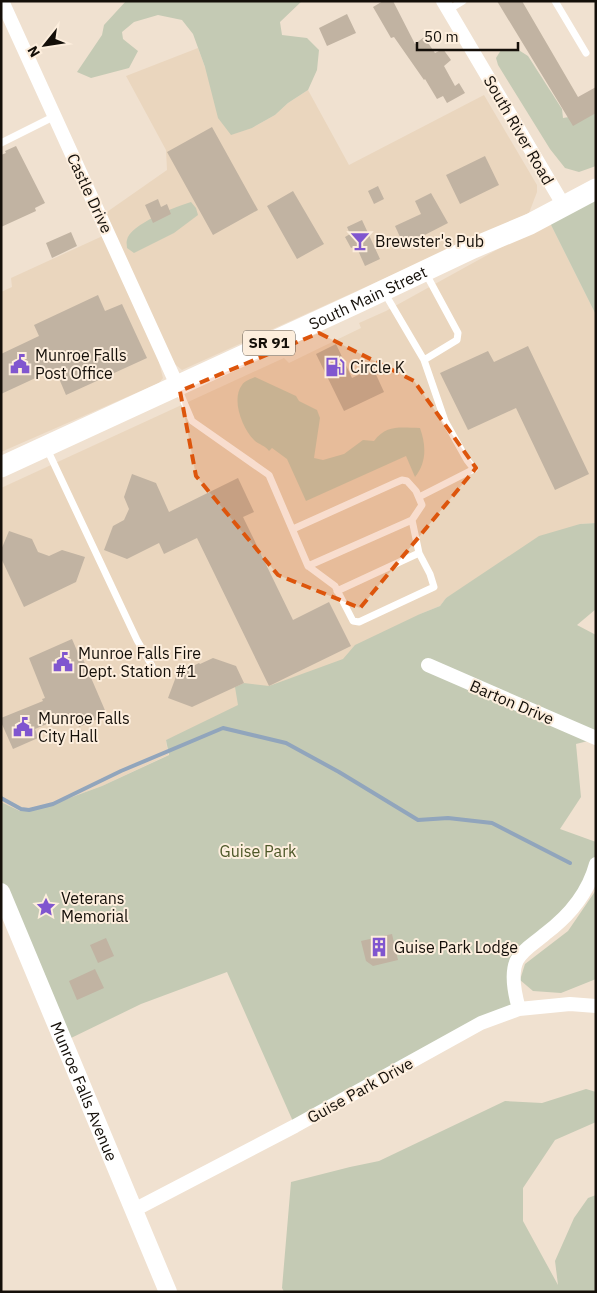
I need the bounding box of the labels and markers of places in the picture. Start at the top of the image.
bar icon: Brewster's Pub [349,230,371,252]
place label: Brewster's Pub [375,231,484,251]
place label: Munroe Falls Post Office [35,345,127,383]
public building icon: Munroe Falls Post Office [9,353,31,375]
fuel station icon: Circle K [324,356,346,378]
place label: Circle K [350,357,405,377]
place label: Munroe Falls Fire Dept. Station #1 [78,643,201,681]
public building icon: Munroe Falls Fire Dept. Station #1 [52,651,74,673]
place label: Munroe Falls City Hall [38,708,130,746]
public building icon: Munroe Falls City Hall [12,716,34,738]
place label: Veterans Memorial [61,888,128,926]
place icon: Veterans Memorial [35,896,57,918]
building icon: Guise Park Lodge [368,936,390,958]
place label: Guise Park Lodge [394,937,518,957]

